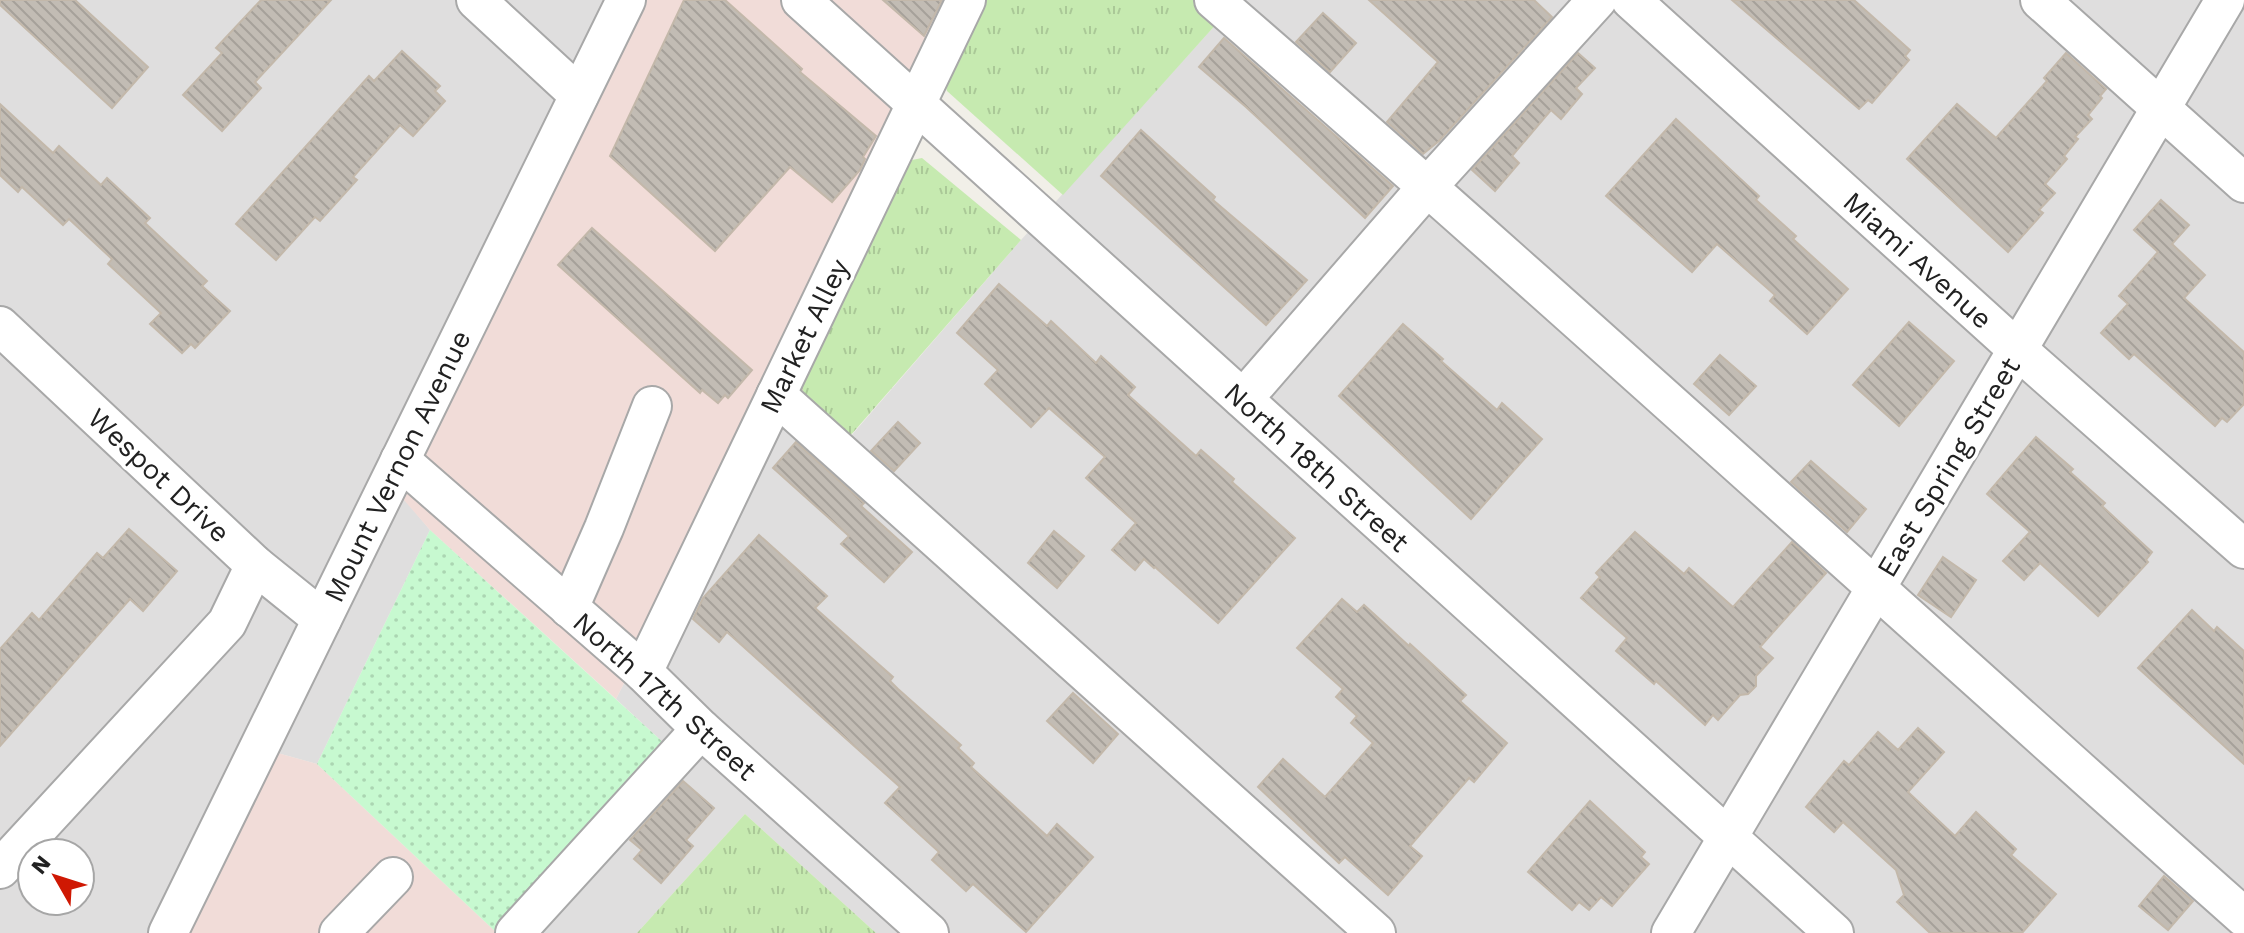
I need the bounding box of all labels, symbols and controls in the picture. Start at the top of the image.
street label: Miami Avenue [1836,185,1999,336]
street label: Market Alley [753,253,856,419]
street label: Mount Vernon Avenue [317,325,478,608]
street label: East Spring Street [1870,351,2027,583]
street label: North 18th Street [1218,376,1416,559]
street label: Wespot Drive [81,401,236,549]
street label: North 17th Street [566,605,763,788]
north arrow [16,837,96,917]
text: N [26,851,56,879]

